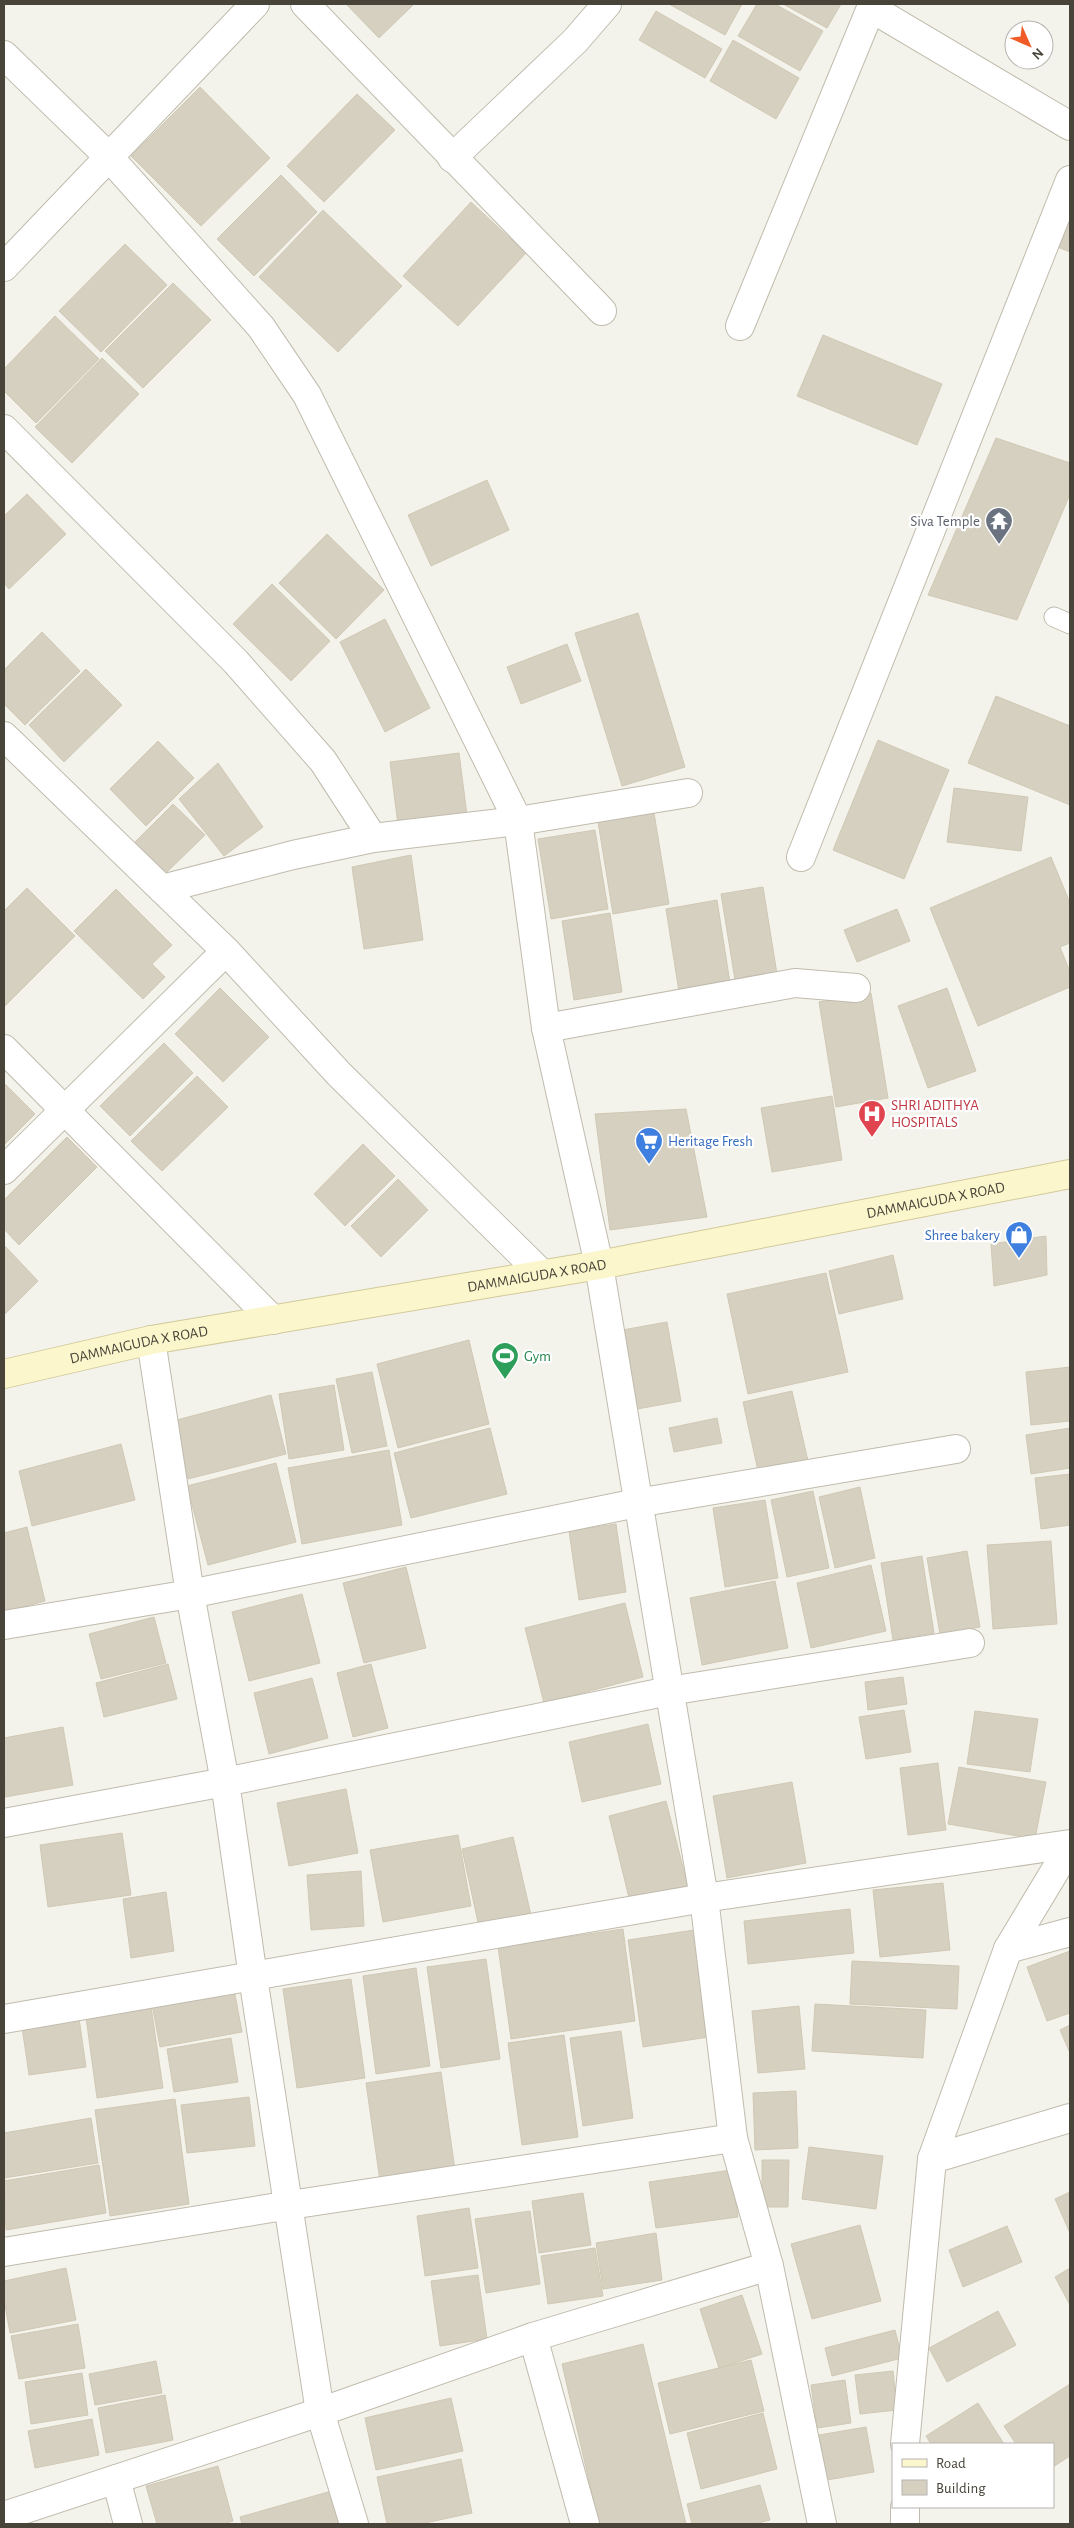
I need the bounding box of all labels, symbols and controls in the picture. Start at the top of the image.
north arrow [1004,20,1054,70]
text: N [1029,45,1046,62]
temple icon: Siva Temple [984,506,1014,545]
place label: Siva Temple [910,514,980,529]
place label: SHRI ADITHYA HOSPITALS [891,1098,979,1130]
hospital icon: SHRI ADITHYA HOSPITALS [857,1099,887,1138]
supermarket icon: Heritage Fresh [634,1126,664,1165]
place label: Heritage Fresh [668,1134,753,1149]
street label: DAMMAIGUDA X ROAD [865,1180,1007,1221]
shop icon: Shree bakery [1004,1220,1034,1259]
place label: Shree bakery [925,1228,1001,1243]
street label: DAMMAIGUDA X ROAD [466,1257,608,1295]
street label: DAMMAIGUDA X ROAD [68,1324,209,1367]
sports icon: Gym [490,1341,520,1380]
place label: Gym [524,1349,551,1364]
legend [892,2443,1054,2508]
text: Road [936,2456,966,2471]
text: Building [936,2481,986,2496]

